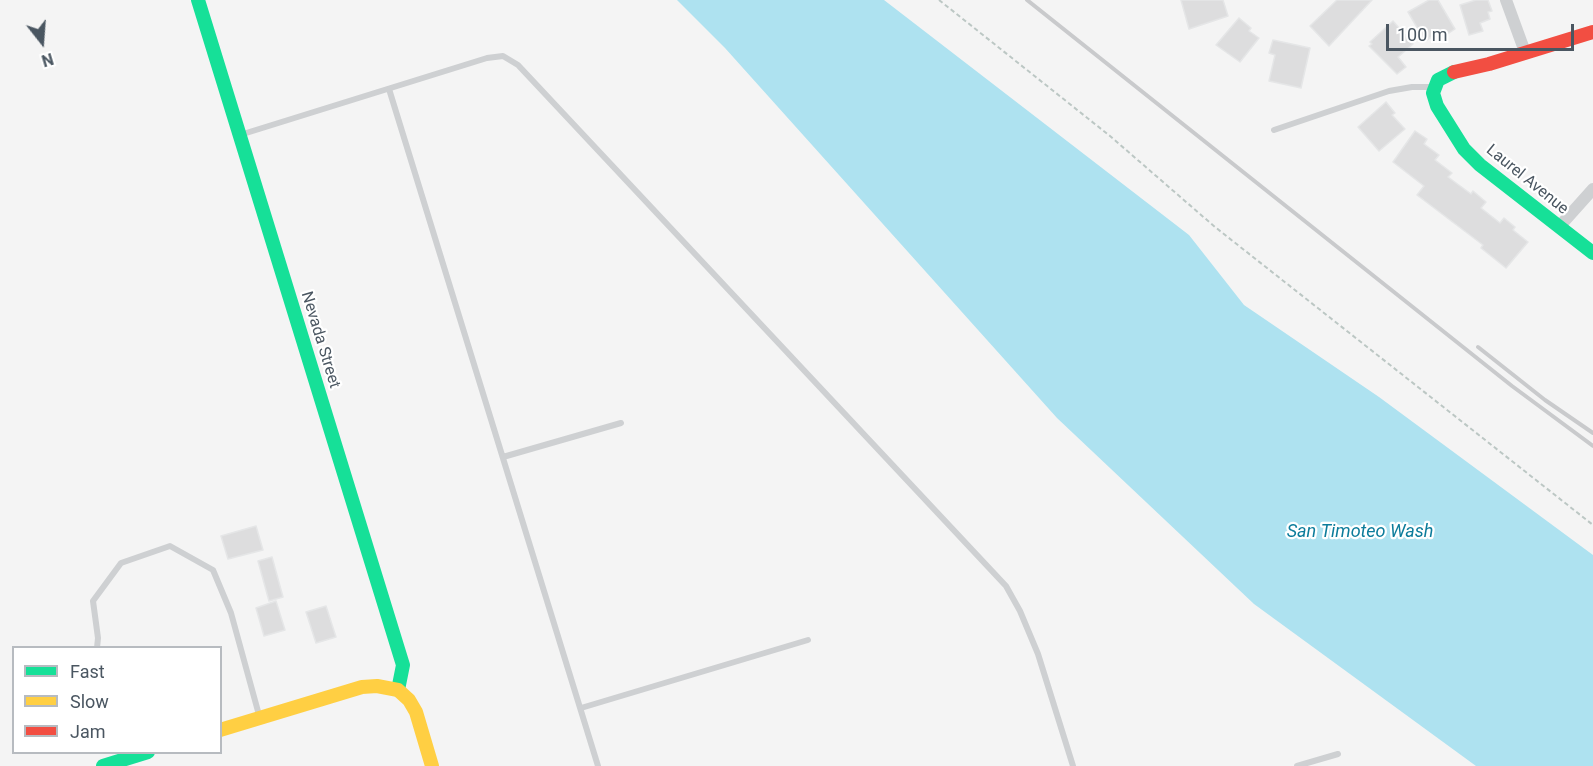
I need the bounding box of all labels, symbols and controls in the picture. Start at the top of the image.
north arrow [12,12,72,72]
scale bar [1389,12,1576,50]
text: 100 m [1397,24,1448,45]
text: N [39,49,56,70]
street label: Laurel Avenue [1482,141,1572,219]
street label: Nevada Street [296,289,344,391]
water label: San Timoteo Wash [1287,521,1433,543]
legend [12,646,222,754]
text: Fast [70,661,105,682]
text: Slow [70,691,109,712]
text: Jam [70,721,106,742]

